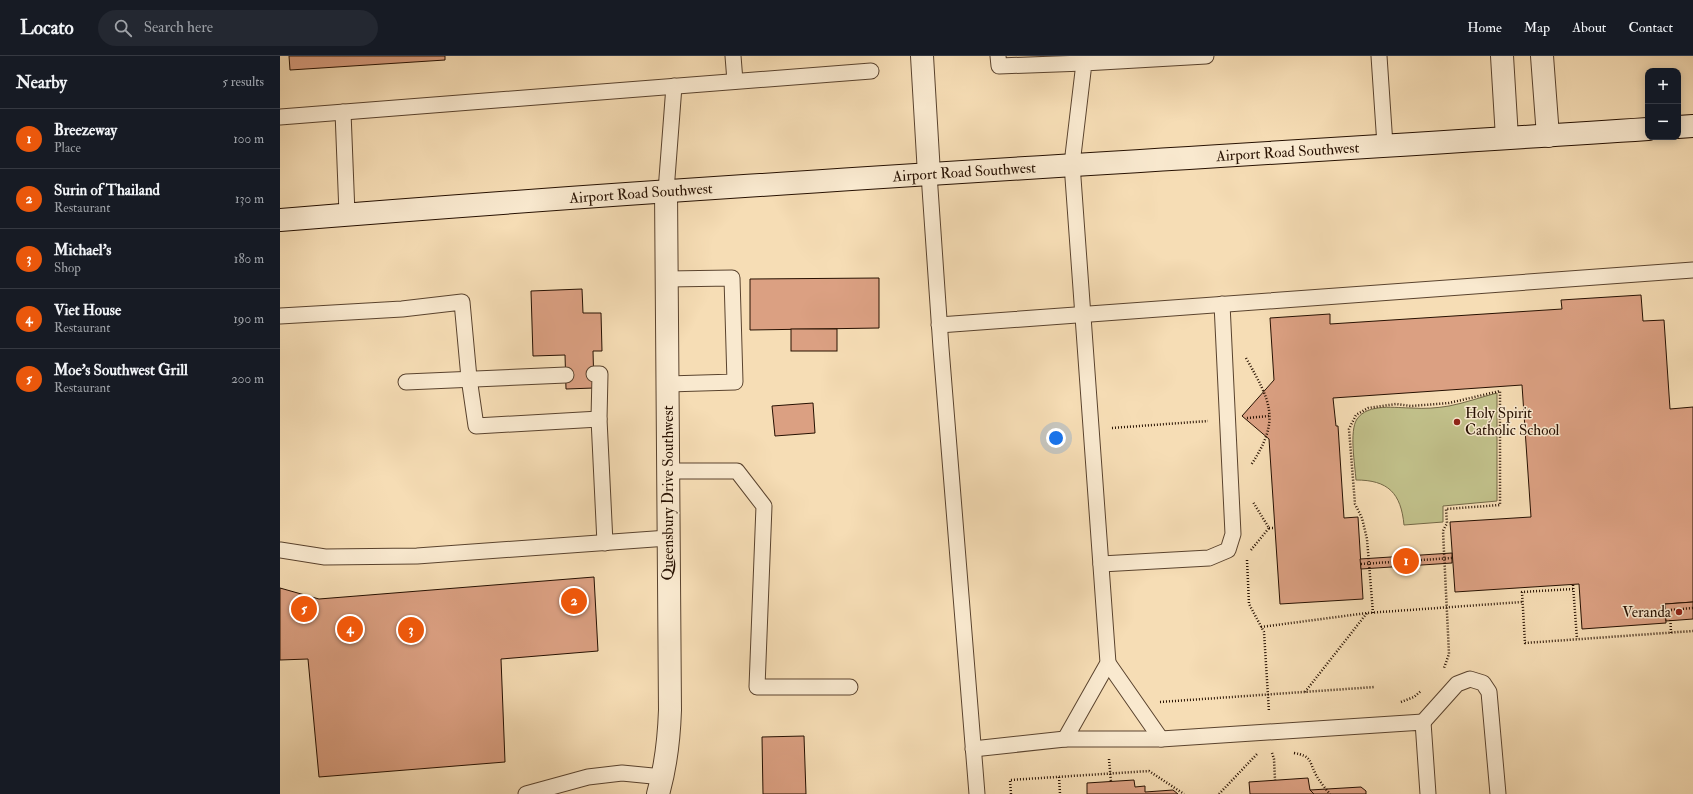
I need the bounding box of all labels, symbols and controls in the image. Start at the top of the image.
search box [98,10,378,46]
text: Locato [20,16,74,40]
icon: search [112,17,134,39]
text: Search here [144,18,213,37]
text: Home [1467,19,1502,36]
text: Map [1524,19,1550,36]
text: About [1572,19,1606,36]
text: Contact [1628,19,1673,36]
map controls [1645,68,1681,140]
button: + [1645,68,1681,104]
text: Nearby [16,72,67,93]
text: 5 results [222,74,264,90]
button: − [1645,104,1681,140]
text: Breezeway [54,121,117,140]
text: 1 [27,131,31,147]
text: 100 m [233,131,264,147]
street label: Airport Road Southwest [1214,138,1360,166]
text: Place [54,140,81,156]
street label: Airport Road Southwest [891,158,1037,186]
street label: Airport Road Southwest [568,179,713,208]
text: Surin of Thailand [54,181,160,200]
text: 2 [26,191,32,207]
text: 130 m [235,191,264,207]
text: Restaurant [54,200,110,216]
text: Michael's [54,241,111,260]
text: 3 [27,251,32,267]
text: 180 m [234,251,264,267]
text: Shop [54,260,81,276]
text: Viet House [54,301,121,320]
text: 4 [25,311,33,327]
text: 190 m [233,311,264,327]
text: Restaurant [54,320,110,336]
text: Moe's Southwest Grill [54,361,188,380]
text: 5 [26,371,32,387]
text: 200 m [231,371,264,387]
text: Restaurant [54,380,110,396]
place label: Holy Spirit Catholic School [1465,404,1560,440]
street label: Queensbury Drive Southwest [659,405,678,581]
marker: Holy Spirit Catholic School [1452,417,1462,427]
your location [1046,428,1066,448]
pin: 1 [1393,546,1419,576]
pin: 2 [561,586,587,616]
pin: 5 [291,594,317,624]
place label: Veranda [1622,603,1672,622]
marker: Veranda [1674,607,1684,617]
pin: 4 [337,614,363,644]
pin: 3 [398,615,424,645]

